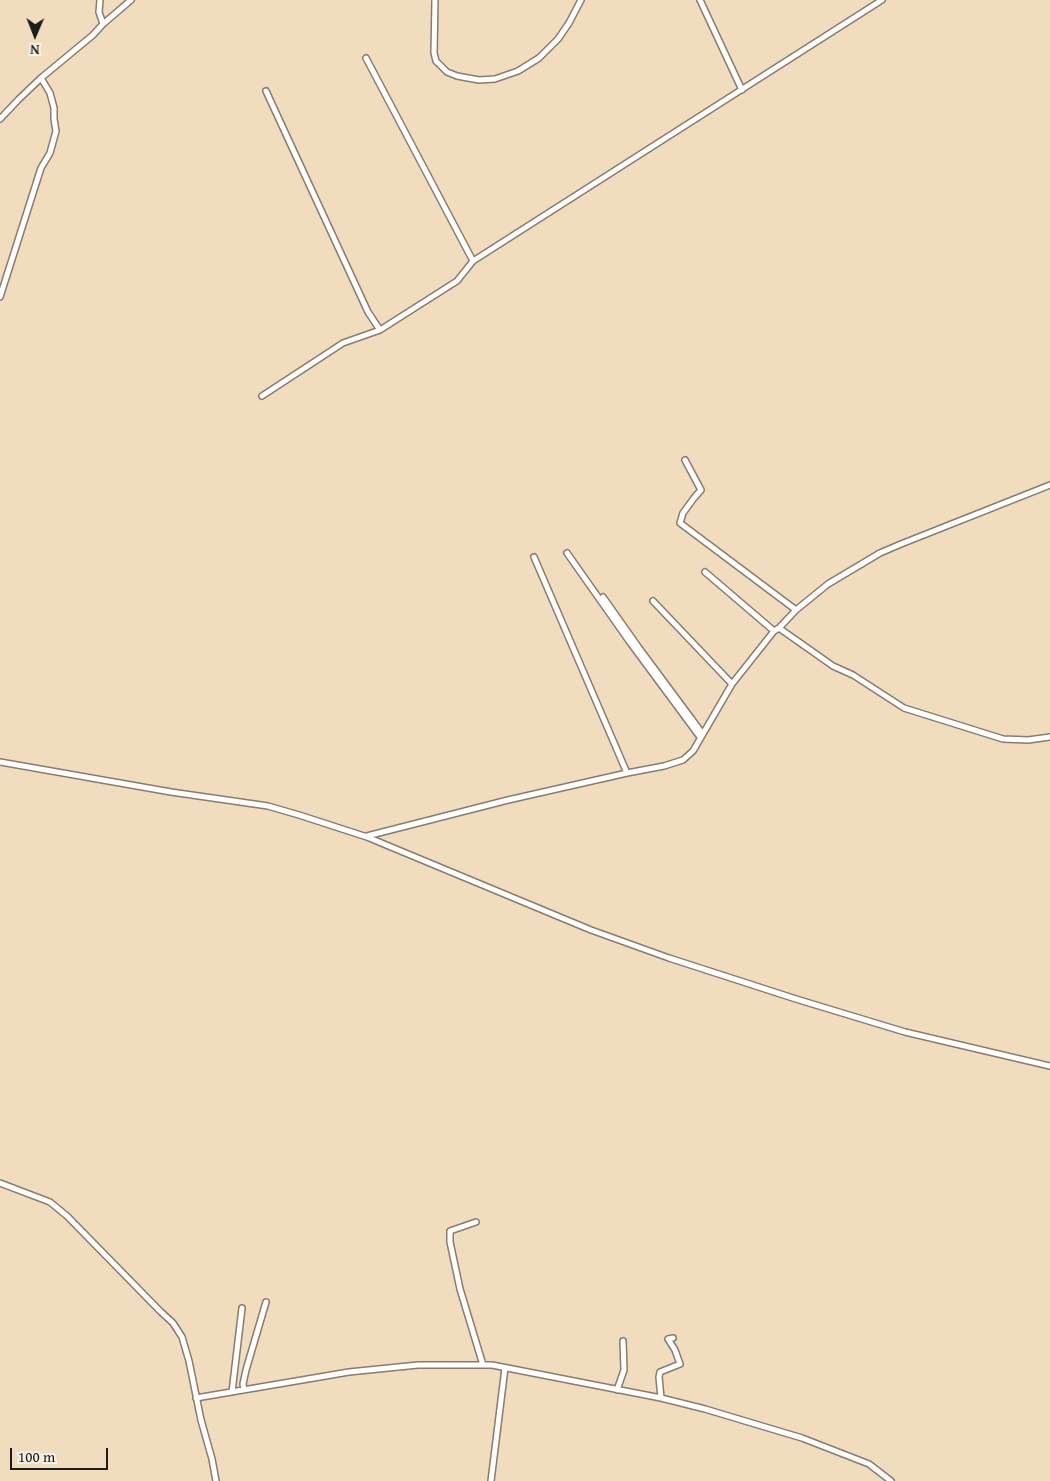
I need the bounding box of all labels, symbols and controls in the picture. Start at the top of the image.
north arrow [10,10,60,60]
text: N [30,40,40,60]
scale bar [12,1438,110,1470]
text: 100 m [18,1446,55,1467]

